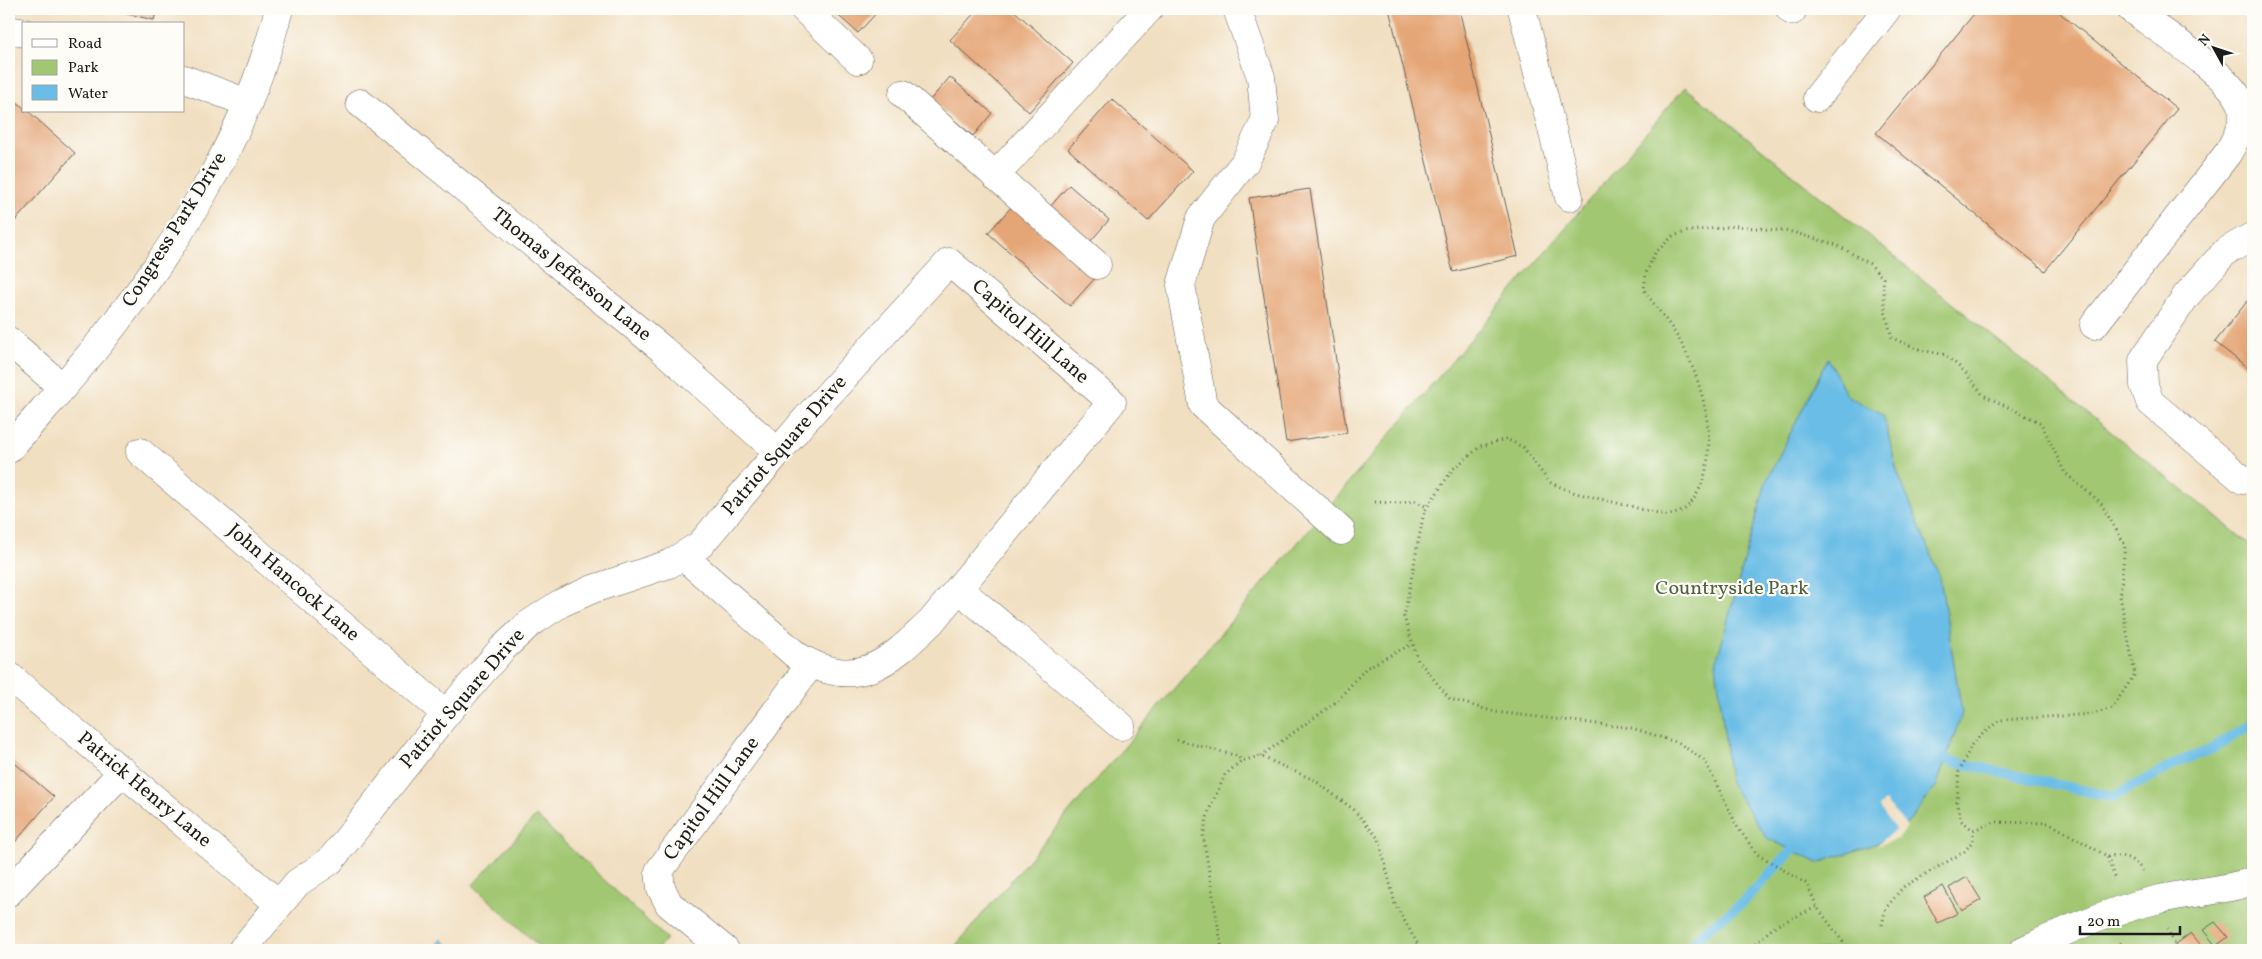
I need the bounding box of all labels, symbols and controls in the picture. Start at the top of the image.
legend [22,22,185,112]
north arrow [2190,22,2240,72]
text: N [2195,31,2216,51]
text: Road [68,34,102,55]
text: Park [68,58,99,79]
text: Water [68,84,108,105]
street label: Congress Park Drive [116,147,234,313]
street label: Thomas Jefferson Lane [485,201,657,349]
street label: Capitol Hill Lane [965,273,1095,391]
street label: Patriot Square Drive [716,370,854,522]
street label: John Hancock Lane [221,518,365,648]
park label: Countryside Park [1655,575,1809,603]
street label: Patriot Square Drive [394,623,532,775]
street label: Patrick Henry Lane [71,725,217,855]
street label: Capitol Hill Lane [657,731,767,867]
scale bar [2080,904,2180,936]
text: 20 m [2087,912,2120,933]

